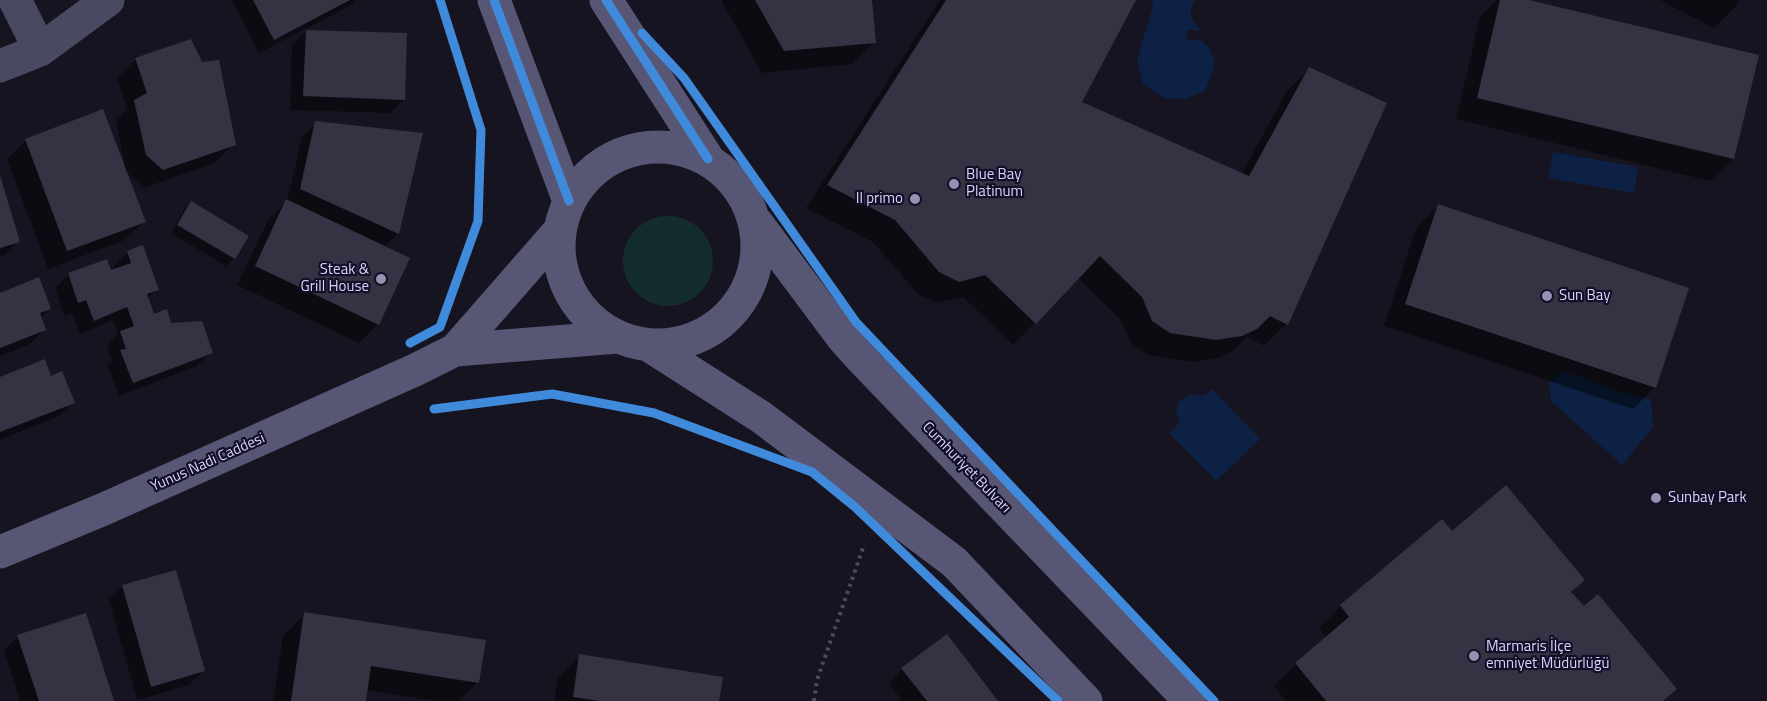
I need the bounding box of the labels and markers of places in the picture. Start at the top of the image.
place label: Blue Bay Platinum [966,166,1023,201]
marker: Blue Bay Platinum [947,177,961,191]
place label: Il primo [856,190,903,208]
marker: Il primo [908,192,922,206]
place label: Steak & Grill House [301,261,369,296]
marker: Steak & Grill House [374,272,388,286]
place label: Sun Bay [1559,287,1610,305]
marker: Sun Bay [1540,289,1554,303]
place label: Sunbay Park [1668,489,1747,507]
marker: Sunbay Park [1649,491,1663,505]
place label: Marmaris İlçe emniyet Müdürlüğü [1486,638,1609,673]
marker: Marmaris İlçe emniyet Müdürlüğü [1467,649,1481,663]

